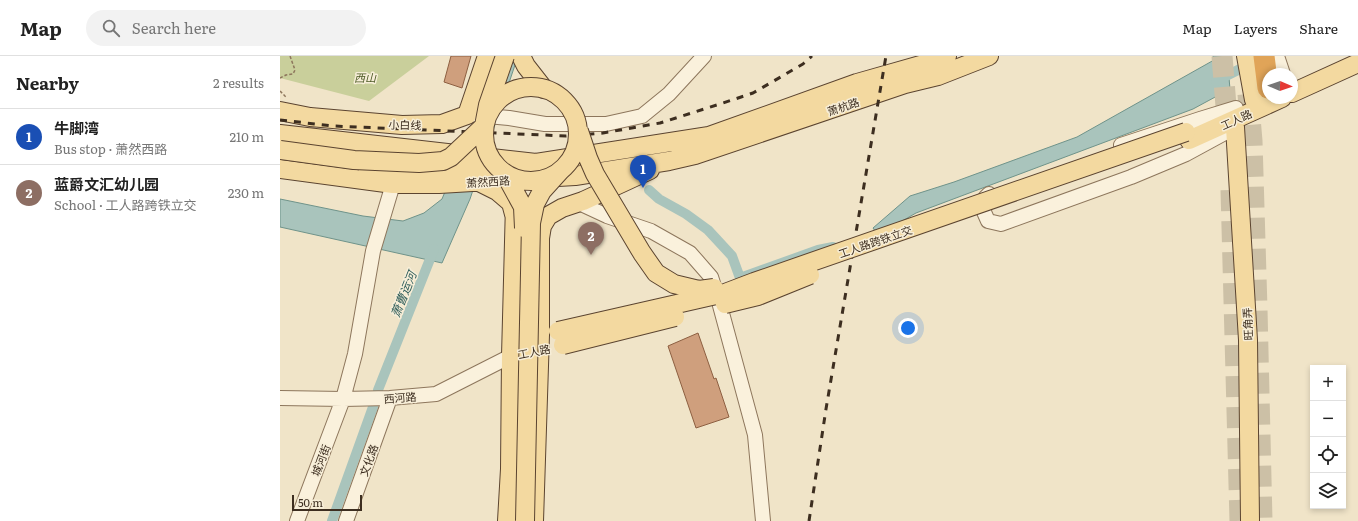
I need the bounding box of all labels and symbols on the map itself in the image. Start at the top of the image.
north arrow [1262,68,1298,104]
park label: 西山 [354,69,377,85]
street label: 萧杭路 [825,93,861,119]
street label: 工人路 [1218,105,1254,133]
street label: 小白线 [388,115,422,133]
pin: 1 [630,155,656,188]
street label: 萧然西路 [465,171,511,191]
street label: 工人路跨铁立交 [836,221,914,261]
pin: 2 [578,222,604,255]
water label: 萧曹运河 [386,267,421,320]
street label: 旺角弄 [1238,307,1256,341]
your location [898,318,918,338]
street label: 工人路 [516,340,552,362]
street label: 西河路 [383,388,417,406]
street label: 城河街 [307,442,333,478]
street label: 文化路 [355,442,381,478]
scale bar [292,493,362,512]

